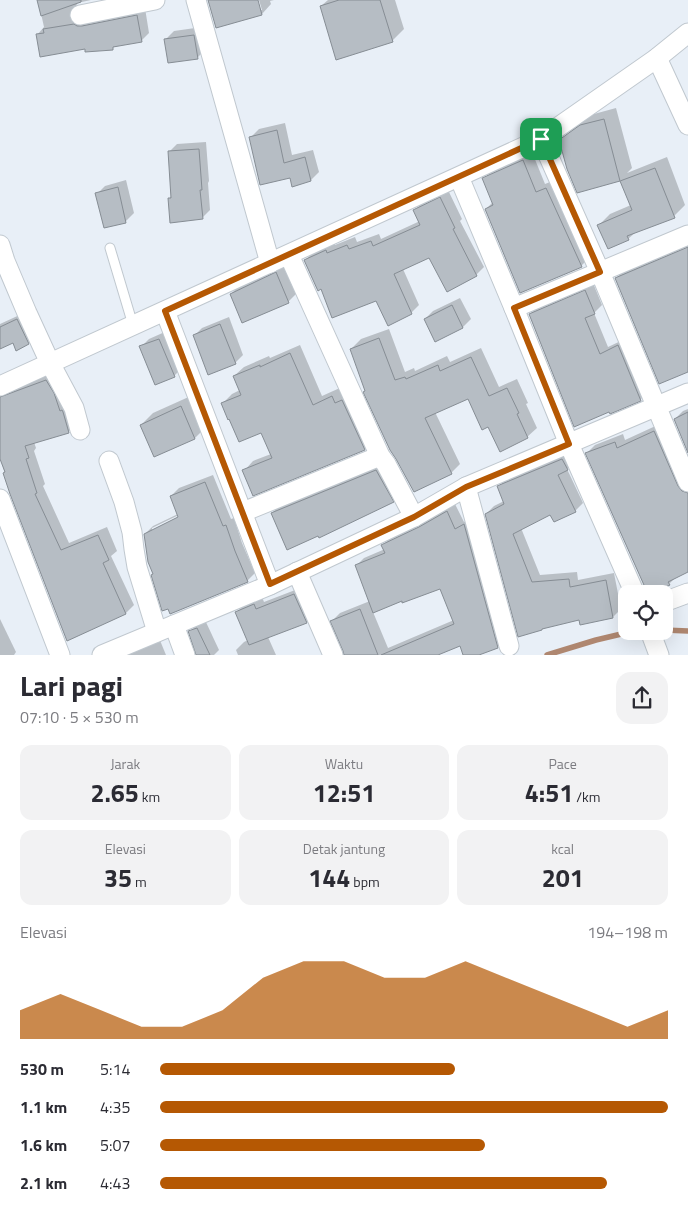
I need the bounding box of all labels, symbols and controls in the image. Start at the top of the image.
pin [520,118,562,160]
icon: arrive [527,125,555,153]
map controls [618,585,673,640]
button: locate [618,585,673,640]
text: Lari pagi [20,664,123,707]
button: share [616,672,668,724]
text: 07:10 · 5 × 530 m [20,705,139,729]
text: Jarak [111,753,140,774]
text: Waktu [325,753,363,774]
text: Pace [548,753,577,774]
text: 2.65 [90,774,139,812]
text: 12:51 [313,774,375,812]
text: 4:51 [525,774,573,812]
text: km [139,786,160,807]
text: /km [573,786,601,807]
text: Elevasi [105,838,146,859]
text: Detak jantung [303,838,385,859]
text: kcal [551,838,574,859]
text: 35 [104,859,132,897]
text: 144 [308,859,350,897]
text: 201 [542,859,584,897]
text: m [132,871,147,892]
text: bpm [350,871,380,892]
text: Elevasi [20,920,67,944]
text: 194–198 m [587,920,668,944]
text: 530 m [20,1057,64,1081]
text: 5:14 [100,1057,130,1081]
text: 1.1 km [20,1095,67,1119]
text: 4:35 [100,1095,130,1119]
text: 1.6 km [20,1133,67,1157]
text: 5:07 [100,1133,130,1157]
text: 2.1 km [20,1171,67,1195]
text: 4:43 [100,1171,130,1195]

